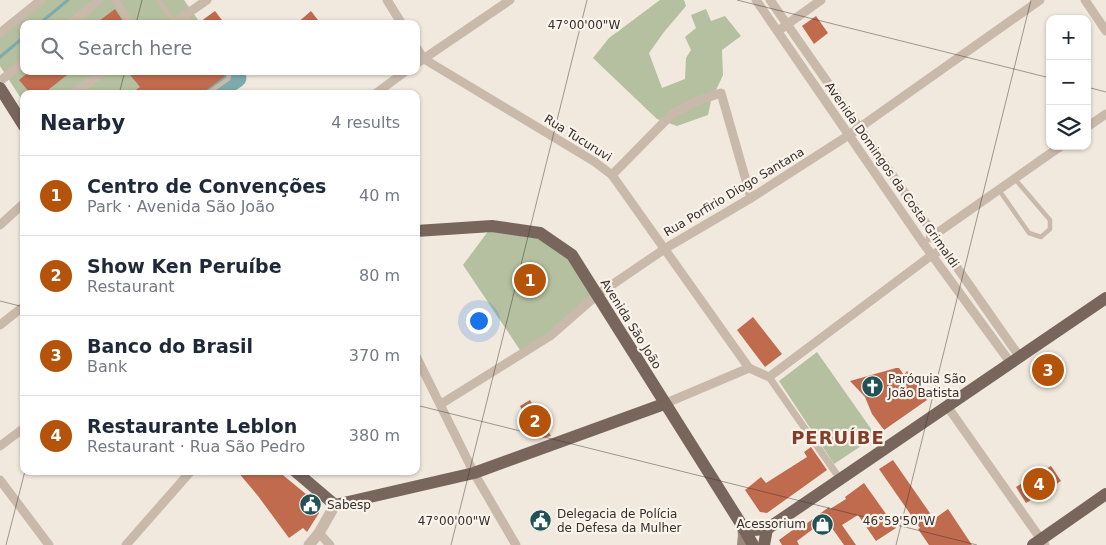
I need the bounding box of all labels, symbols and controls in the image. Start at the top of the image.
map controls [1046,15,1091,150]
button: + [1046,15,1091,60]
text: 47°00'00"W [548,18,620,32]
search box [20,20,420,75]
icon: search [38,34,66,62]
text: Search here [78,37,192,59]
button: − [1046,60,1091,105]
street label: Avenida Domingos da Costa Grimaldi [822,79,962,271]
button: layers [1046,105,1091,150]
text: Nearby [40,111,125,135]
street label: Rua Tucuruvi [542,112,614,164]
text: 4 results [331,113,400,132]
street label: Rua Porfirio Diogo Santana [661,145,807,239]
text: Centro de Convenções [87,175,326,197]
text: 1 [50,186,62,205]
text: 40 m [359,186,400,205]
text: Park · Avenida São João [87,197,275,216]
text: Show Ken Peruíbe [87,255,282,277]
pin: 1 [514,261,546,299]
text: 2 [50,266,62,285]
text: 80 m [359,266,400,285]
street label: Avenida São João [598,276,664,372]
text: Restaurant [87,277,175,296]
your location [466,308,492,334]
text: Banco do Brasil [87,335,253,357]
text: 3 [50,346,62,365]
text: 370 m [349,346,400,365]
pin: 3 [1032,351,1064,389]
text: Bank [87,357,127,376]
place label: Paróquia São João Batista [887,372,966,400]
church icon: Paróquia São João Batista [860,374,884,398]
pin: 2 [519,402,551,440]
text: Restaurante Leblon [87,415,297,437]
text: 4 [50,426,62,445]
text: 380 m [349,426,400,445]
district label: PERUÍBE [791,427,885,448]
text: Restaurant · Rua São Pedro [87,437,305,456]
pin: 4 [1023,465,1055,503]
public building icon: Sabesp [299,493,323,517]
place label: Sabesp [327,498,371,512]
place label: Delegacia de Polícia de Defesa da Mulher [557,507,682,535]
public building icon: Delegacia de Polícia de Defesa da Mulher [529,509,553,533]
shop icon: Acessorium [810,512,834,536]
text: 47°00'00"W [418,514,490,528]
text: 46°59'50"W [863,514,935,528]
place label: Acessorium [737,517,806,531]

